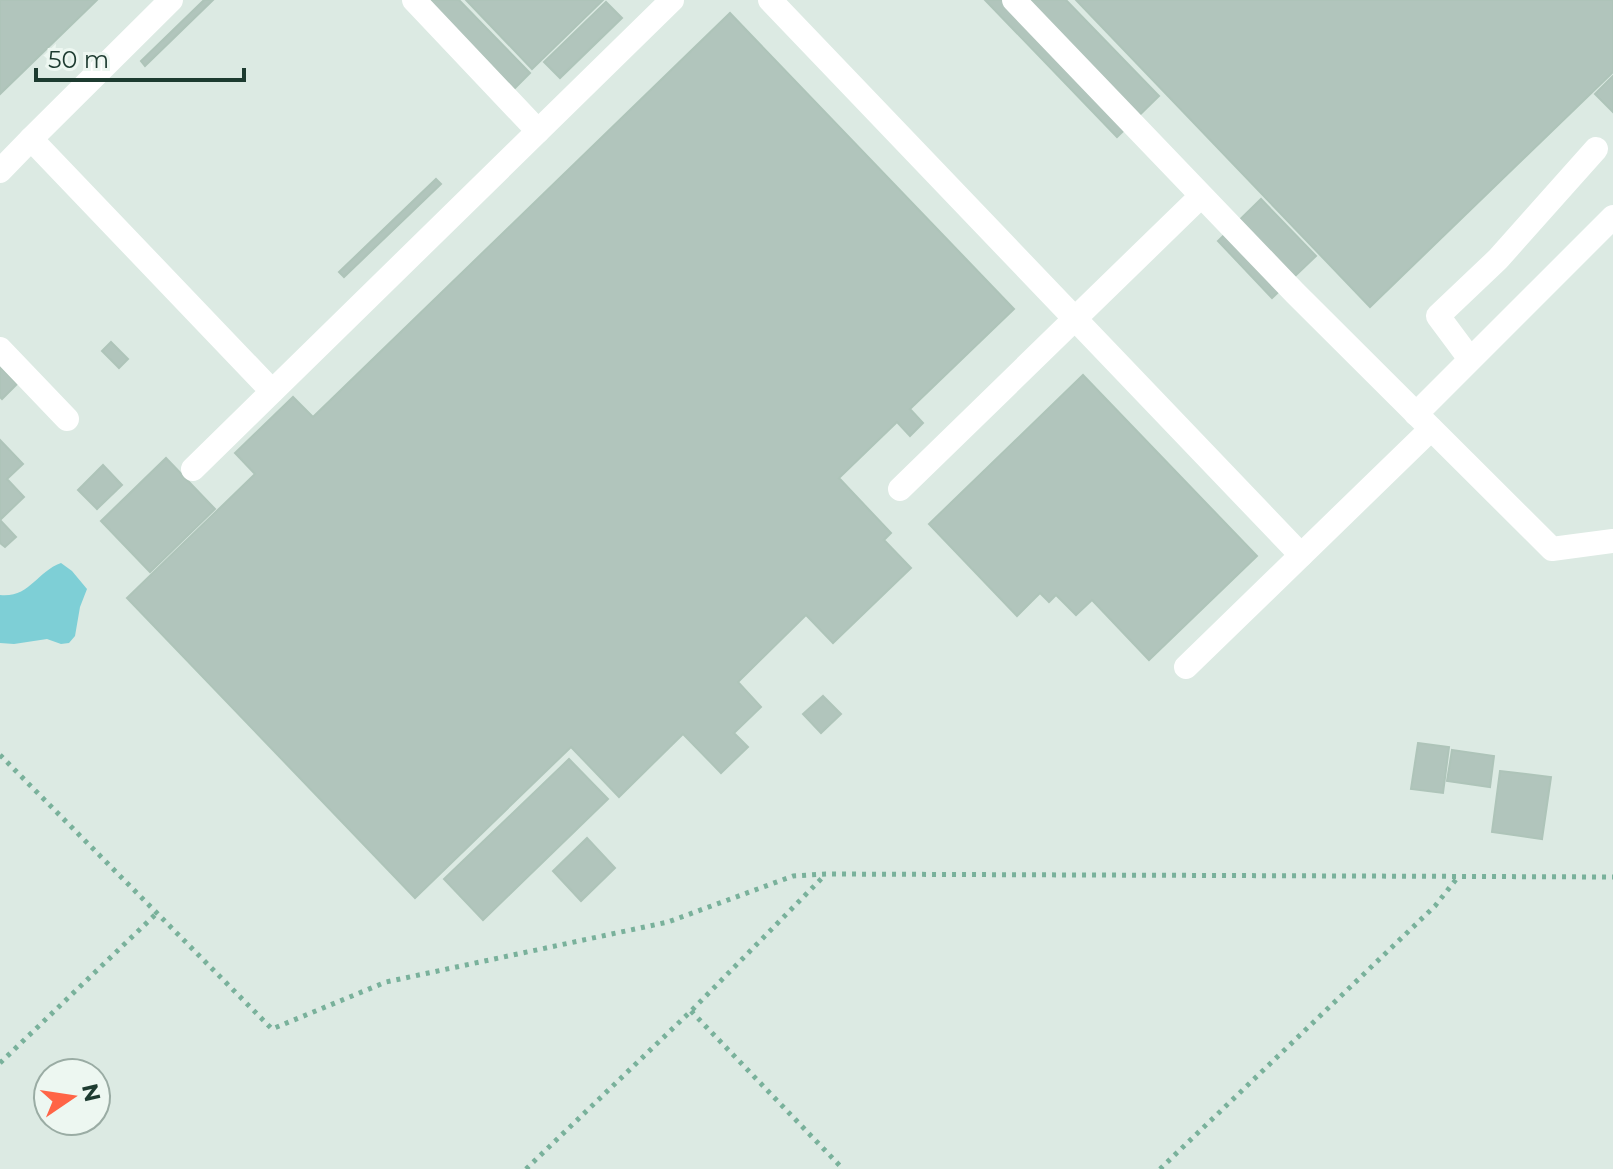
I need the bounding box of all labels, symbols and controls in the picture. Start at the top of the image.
scale bar [36,32,244,82]
text: 50 m [48,45,109,74]
north arrow [32,1057,112,1137]
text: N [76,1081,106,1104]

